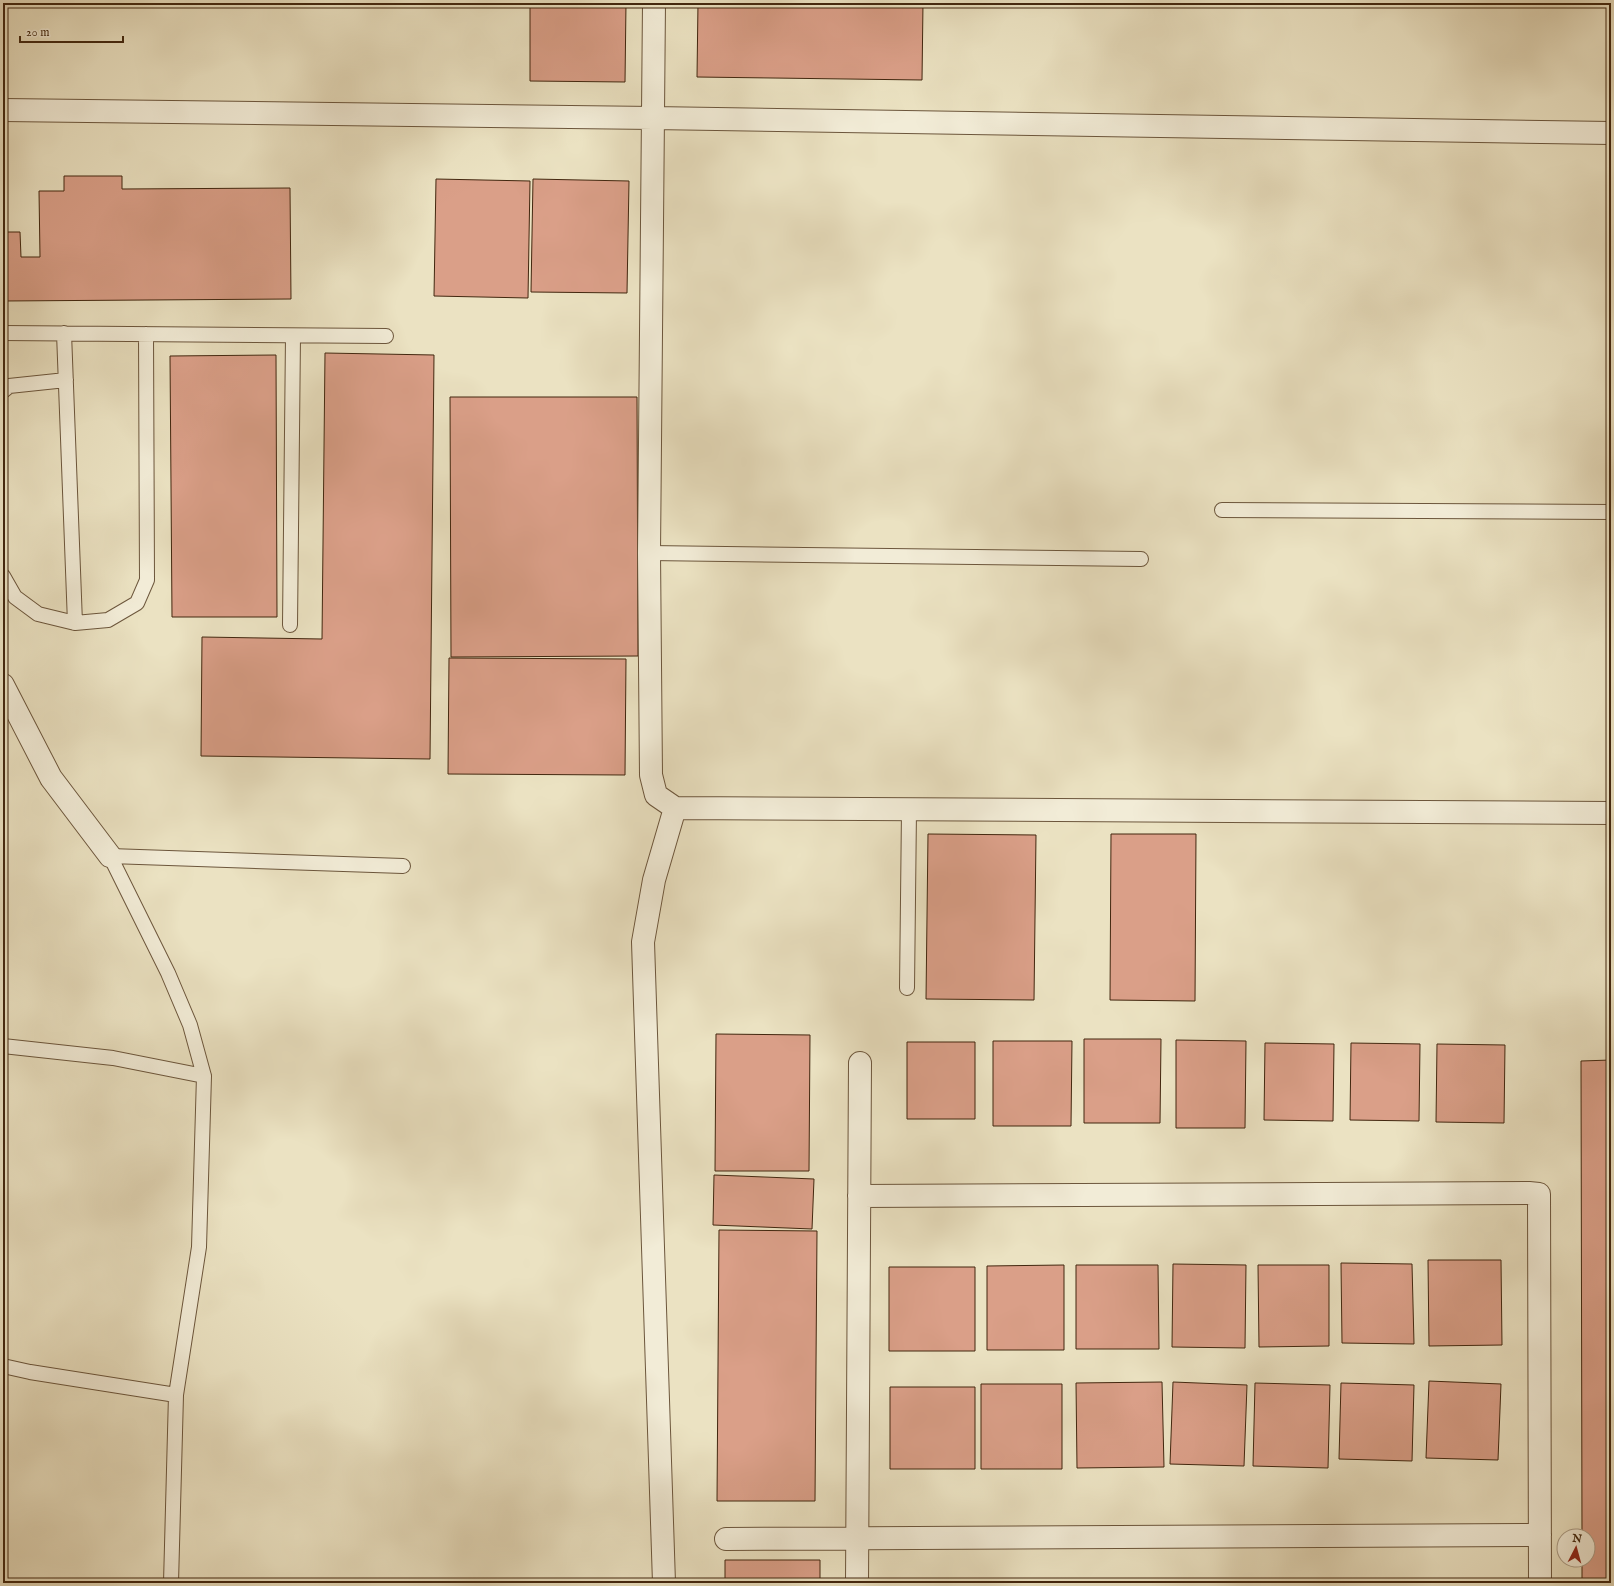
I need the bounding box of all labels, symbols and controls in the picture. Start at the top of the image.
scale bar [20,18,123,44]
text: 20 m [26,25,49,40]
north arrow [1556,1528,1596,1568]
text: N [1570,1531,1583,1547]

